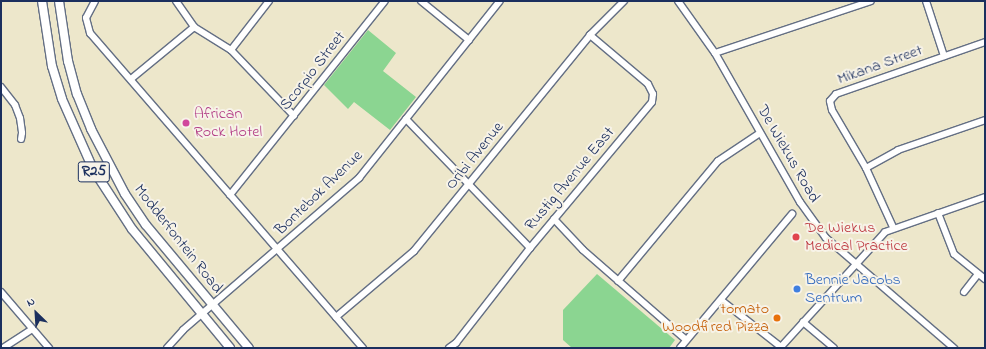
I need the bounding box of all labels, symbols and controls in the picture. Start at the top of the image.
street label: Scorpio Street [276,28,350,114]
street label: Mikana Street [835,41,925,89]
street label: De Wiekus Road [752,102,824,206]
place label: African Rock Hotel [194,104,262,142]
marker: African Rock Hotel [181,118,191,128]
street label: Oribi Avenue [442,118,508,194]
street label: Rustig Avenue East [521,123,619,235]
street label: Bontebok Avenue [271,146,367,240]
road number: R25 [77,159,111,185]
street label: Modderfontein Road [130,181,226,297]
place label: De Wiekus Medical Practice [805,218,908,256]
marker: De Wiekus Medical Practice [790,231,802,243]
place label: Bennie Jacobs Sentrum [805,270,901,308]
marker: Bennie Jacobs Sentrum [792,284,802,294]
north arrow [16,293,56,333]
text: N [24,293,38,311]
place label: tomato Woodfired Pizza [662,299,769,337]
marker: tomato Woodfired Pizza [772,313,782,323]

